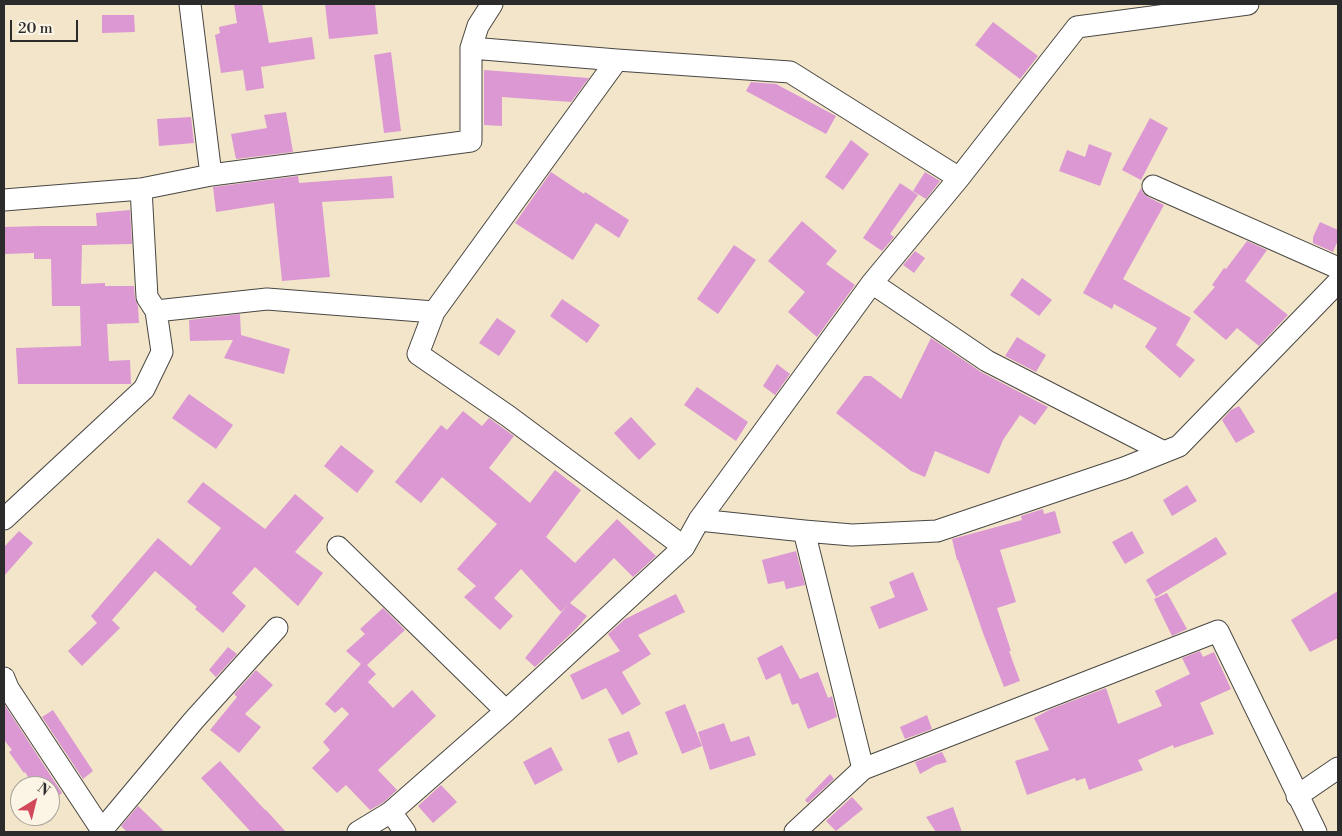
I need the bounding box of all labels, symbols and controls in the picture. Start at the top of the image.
scale bar [12,10,80,42]
text: 20 m [18,19,53,38]
north arrow [10,776,60,826]
text: N [33,779,53,800]

